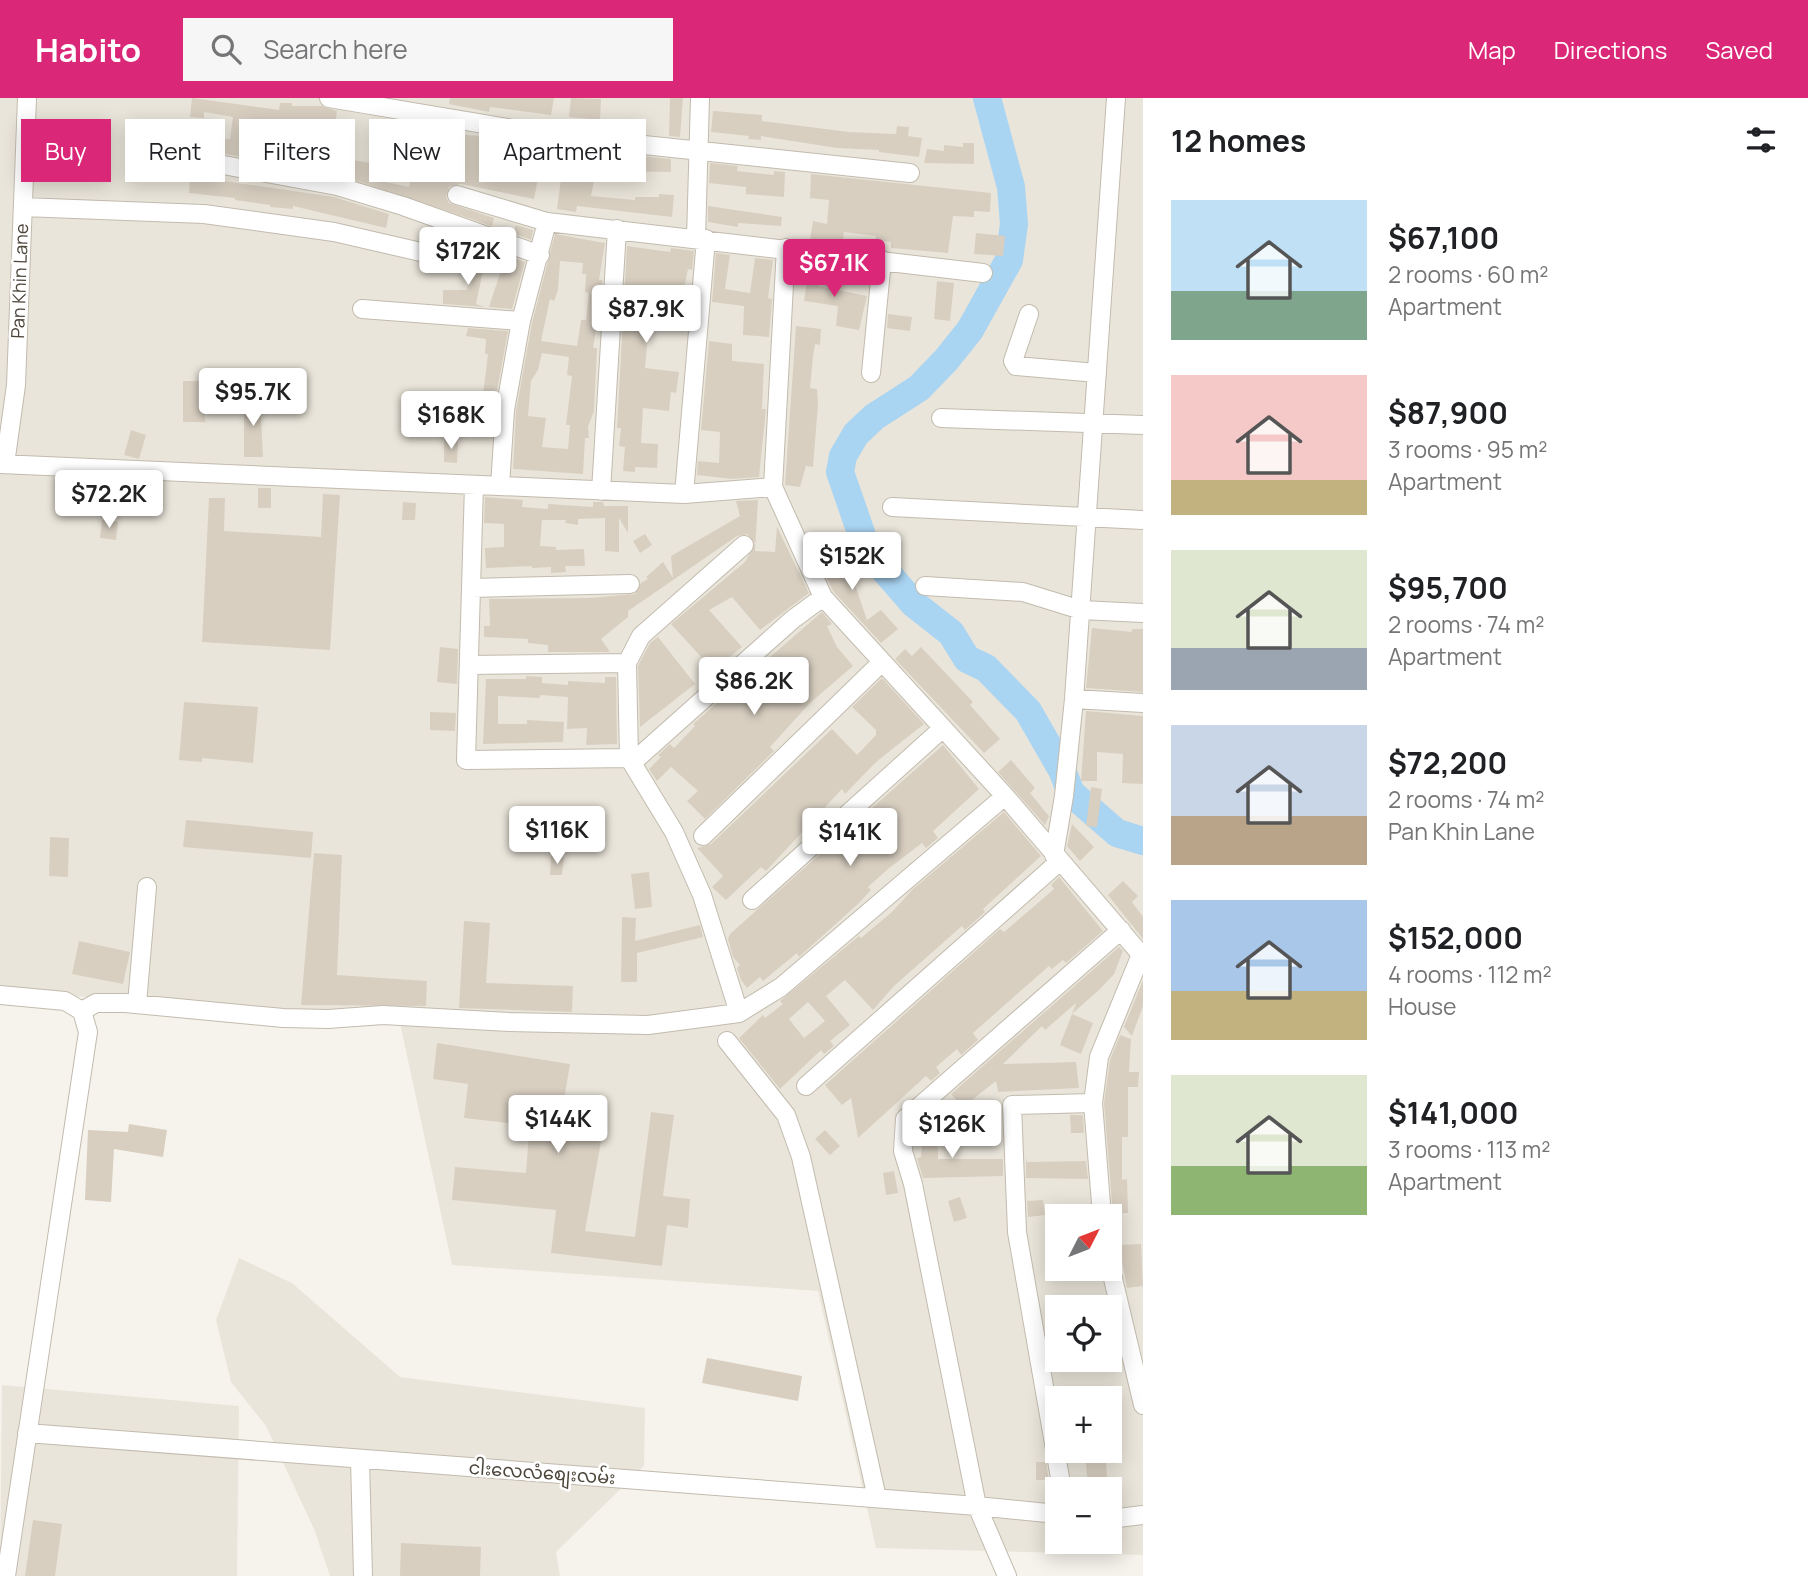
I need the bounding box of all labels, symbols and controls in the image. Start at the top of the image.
search box [183,18,673,81]
text: Habito [35,27,141,72]
icon: search [207,30,245,68]
text: Search here [263,31,408,67]
text: Map [1468,33,1516,66]
text: Directions [1554,33,1667,66]
text: Saved [1705,33,1773,66]
chip: Buy [21,119,111,182]
chip: Rent [125,119,225,182]
chip: Filters [239,119,355,182]
chip: New [369,119,465,182]
chip: Apartment [479,119,646,182]
text: 12 homes [1171,120,1306,161]
icon: filters [1742,121,1780,159]
text: $67,100 [1388,217,1499,258]
street label: Pan Khin Lane [5,223,33,339]
pin: $172K [419,228,517,287]
icon: home [1227,228,1311,312]
text: $172K [435,234,501,266]
pin: $67.1K [777,240,891,299]
text: $67.1K [799,246,869,278]
text: 2 rooms · 60 m² [1388,258,1549,290]
pin: $87.9K [589,286,703,345]
text: Apartment [1388,290,1502,322]
text: $87.9K [608,292,684,324]
pin: $95.7K [196,368,310,428]
text: $95.7K [215,375,291,407]
pin: $168K [402,392,500,451]
text: $87,900 [1388,392,1508,433]
text: $168K [417,398,485,430]
icon: home [1227,403,1311,487]
text: 3 rooms · 95 m² [1388,433,1547,465]
text: Apartment [1388,465,1502,497]
pin: $72.2K [52,470,166,530]
text: $72.2K [71,477,147,509]
pin: $152K [803,532,901,592]
text: $152K [819,539,885,571]
text: $95,700 [1388,567,1508,608]
icon: home [1227,578,1311,662]
text: 2 rooms · 74 m² [1388,608,1544,640]
text: Apartment [1388,640,1502,672]
pin: $86.2K [697,658,811,717]
text: $86.2K [715,664,793,696]
text: $72,200 [1388,742,1507,783]
icon: home [1227,753,1311,837]
text: 2 rooms · 74 m² [1388,783,1544,815]
pin: $116K [508,806,606,866]
pin: $141K [801,808,899,868]
text: $116K [525,813,589,845]
text: $141K [818,815,882,847]
text: Pan Khin Lane [1388,815,1535,847]
text: $152,000 [1388,917,1523,958]
icon: home [1227,928,1311,1012]
text: 4 rooms · 112 m² [1388,958,1552,990]
text: House [1388,990,1457,1022]
text: $141,000 [1388,1092,1519,1133]
pin: $144K [509,1096,607,1155]
pin: $126K [903,1100,1001,1160]
text: $144K [524,1102,592,1134]
icon: home [1227,1103,1311,1187]
text: $126K [918,1107,986,1139]
text: 3 rooms · 113 m² [1388,1133,1551,1165]
text: Apartment [1388,1165,1502,1197]
north arrow [1045,1204,1122,1281]
map controls [1045,1204,1122,1554]
button: locate [1045,1295,1122,1372]
button: + [1045,1386,1122,1463]
street label: ငါးလေလံစျေးလမ်း [468,1455,616,1493]
button: − [1045,1477,1122,1554]

